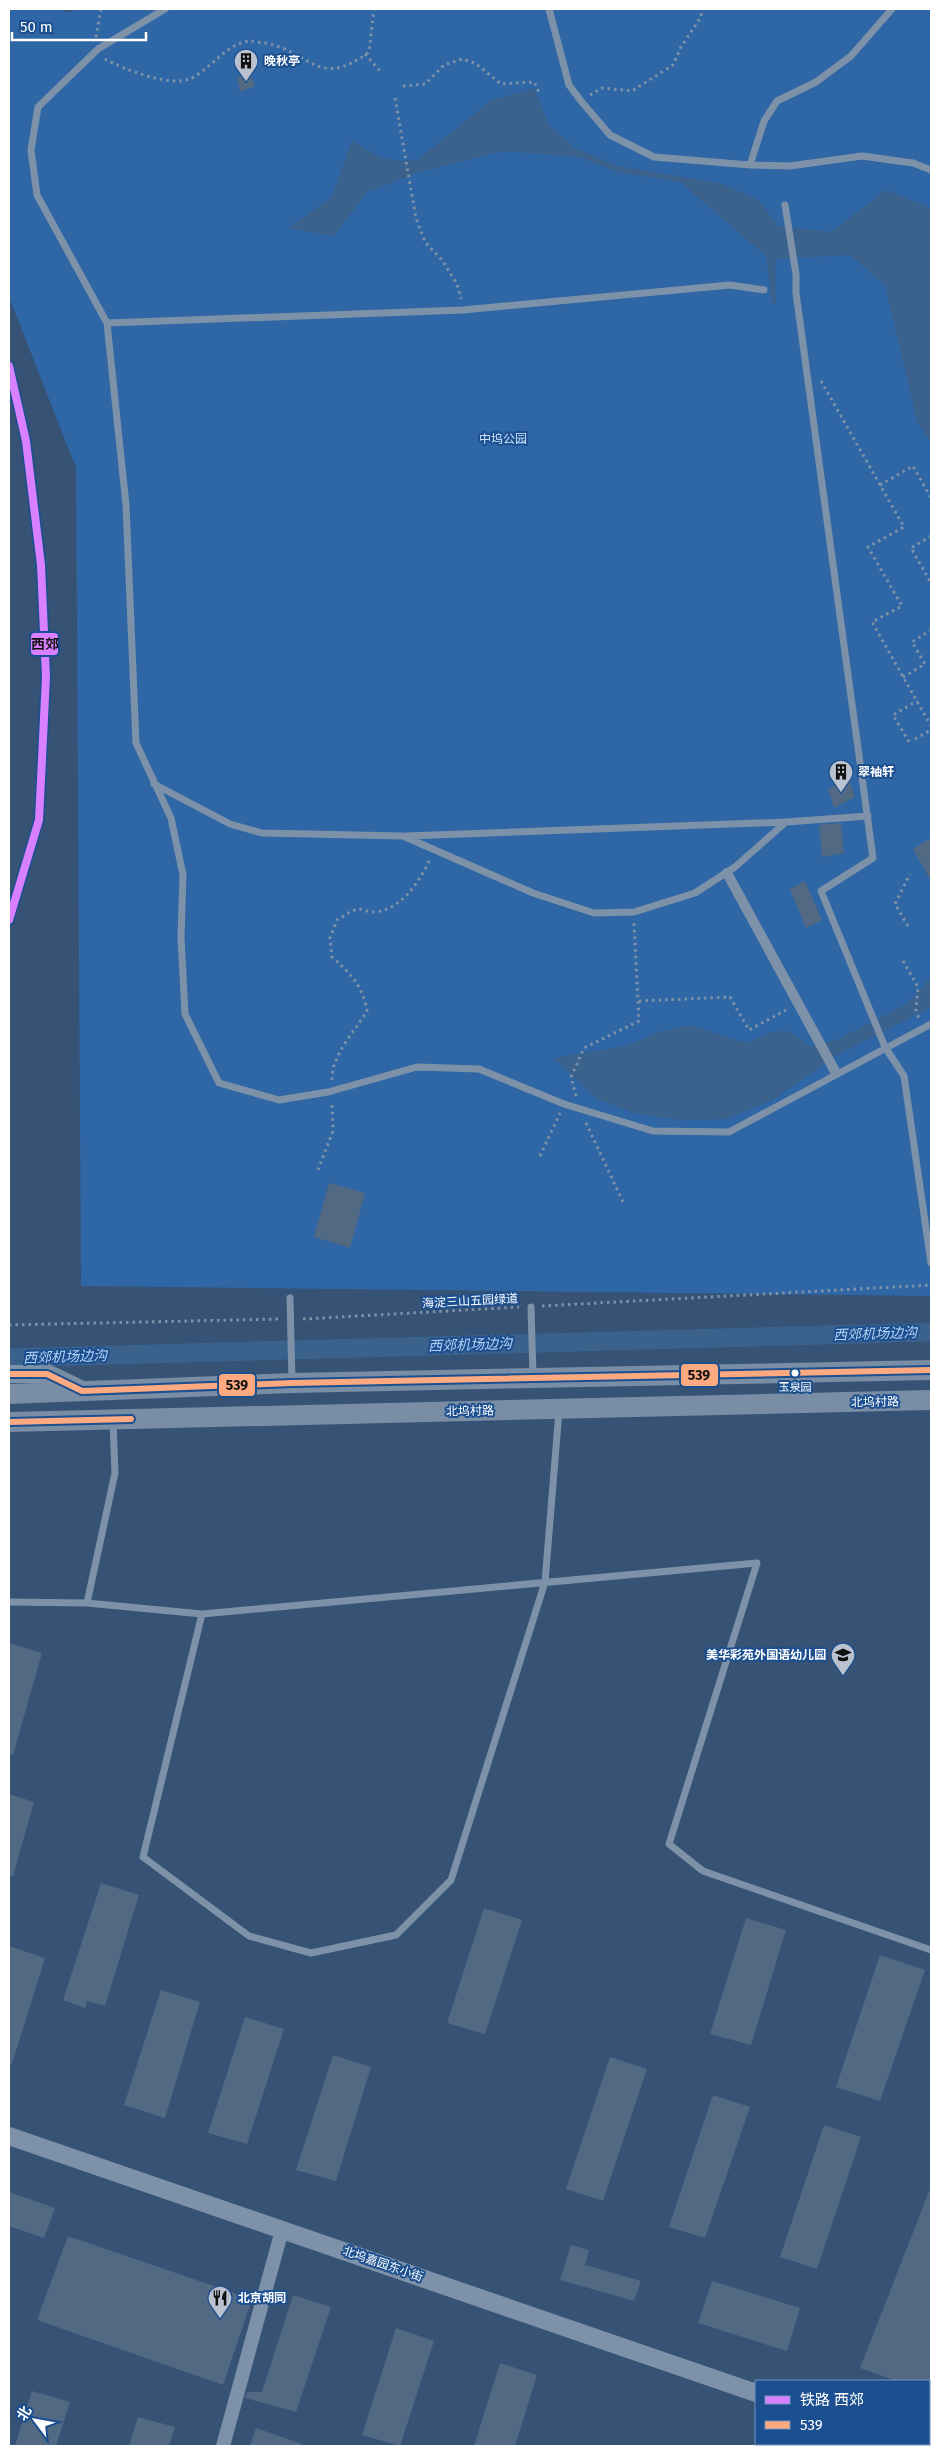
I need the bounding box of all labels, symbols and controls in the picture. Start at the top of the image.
scale bar [12,10,146,42]
text: 50 m [20,18,53,36]
building icon: 晚秋亭 [233,48,259,82]
place label: 晚秋亭 [264,54,300,68]
park label: 中坞公园 [479,432,527,446]
line badge: 西郊 [30,632,59,656]
text: 西郊 [31,636,59,653]
building icon: 翠袖轩 [828,759,854,793]
place label: 翠袖轩 [858,765,894,779]
street label: 海淀三山五园绿道 [422,1291,518,1311]
water label: 西郊机场边沟 [833,1324,919,1344]
water label: 西郊机场边沟 [428,1335,514,1355]
water label: 西郊机场边沟 [23,1347,109,1367]
line badge: 539 [680,1363,719,1387]
text: 539 [688,1367,710,1384]
marker: 玉泉园 [790,1368,800,1378]
line badge: 539 [218,1373,256,1397]
text: 539 [226,1377,248,1394]
place label: 玉泉园 [779,1381,812,1394]
street label: 北坞村路 [851,1395,899,1409]
street label: 北坞村路 [446,1404,494,1418]
school or university icon: 美华彩苑外国语幼儿园 [830,1642,856,1676]
place label: 美华彩苑外国语幼儿园 [706,1648,826,1662]
street label: 北坞嘉园东小街 [341,2244,425,2284]
restaurant icon: 北京胡同 [207,2285,233,2319]
place label: 北京胡同 [238,2291,286,2305]
legend [755,2380,930,2445]
text: 铁路 西郊 [800,2391,864,2409]
north arrow [10,2395,60,2445]
text: 北 [13,2403,35,2424]
text: 539 [800,2416,823,2434]

